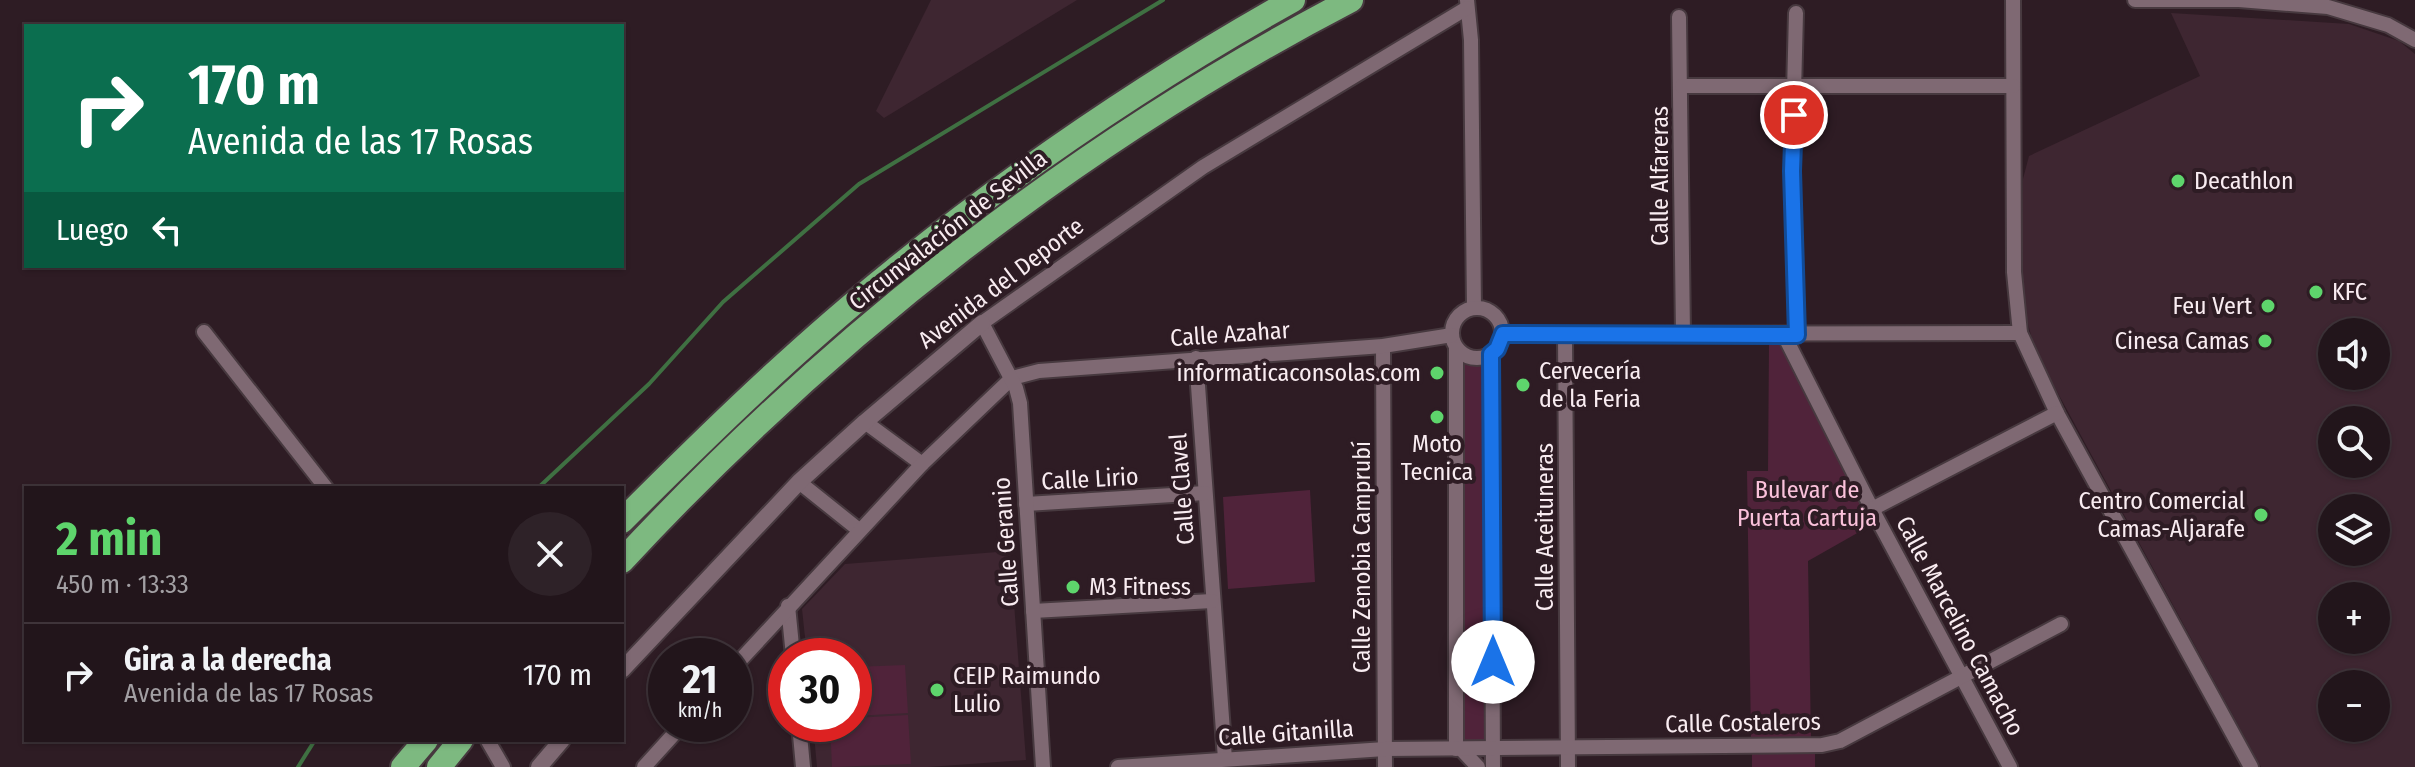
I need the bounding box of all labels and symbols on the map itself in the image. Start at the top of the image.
pin [1760,81,1828,149]
street label: Calle Alfareras [1646,106,1674,246]
street label: Circunvalación de Sevilla [844,144,1052,316]
place label: Decathlon [2194,167,2294,195]
marker: Decathlon [2169,172,2187,190]
street label: Avenida del Deporte [913,212,1089,354]
place label: KFC [2332,278,2367,306]
marker: KFC [2307,283,2325,301]
place label: Feu Vert [2173,292,2252,320]
marker: Feu Vert [2259,297,2277,315]
street label: Calle Azahar [1169,316,1291,352]
place label: Cinesa Camas [2115,327,2249,355]
marker: Cinesa Camas [2256,332,2274,350]
place label: Cervecería de la Feria [1539,357,1641,413]
place label: informaticaconsolas.com [1177,359,1421,387]
marker: informaticaconsolas.com [1428,364,1446,382]
marker: Cervecería de la Feria [1514,376,1532,394]
marker: Moto Tecnica [1428,408,1446,426]
place label: Moto Tecnica [1401,430,1473,486]
street label: Calle Clavel [1164,432,1200,546]
street label: Calle Zenobia Camprubí [1348,441,1376,673]
street label: Calle Aceituneras [1531,443,1559,611]
street label: Calle Lirio [1041,462,1139,496]
street label: Calle Geranio [988,476,1024,608]
park label: Bulevar de Puerta Cartuja [1737,476,1877,532]
place label: Centro Comercial Camas-Aljarafe [2078,487,2245,543]
marker: Centro Comercial Camas-Aljarafe [2252,506,2270,524]
street label: Calle Marcelino Camacho [1890,511,2030,741]
place label: M3 Fitness [1089,573,1191,601]
marker: M3 Fitness [1064,578,1082,596]
position arrow [1451,620,1535,704]
speed limit sign: 30 [768,638,872,742]
place label: CEIP Raimundo Lulio [953,662,1101,718]
marker: CEIP Raimundo Lulio [928,681,946,699]
street label: Calle Costaleros [1665,708,1821,738]
street label: Calle Gitanilla [1217,714,1355,752]

